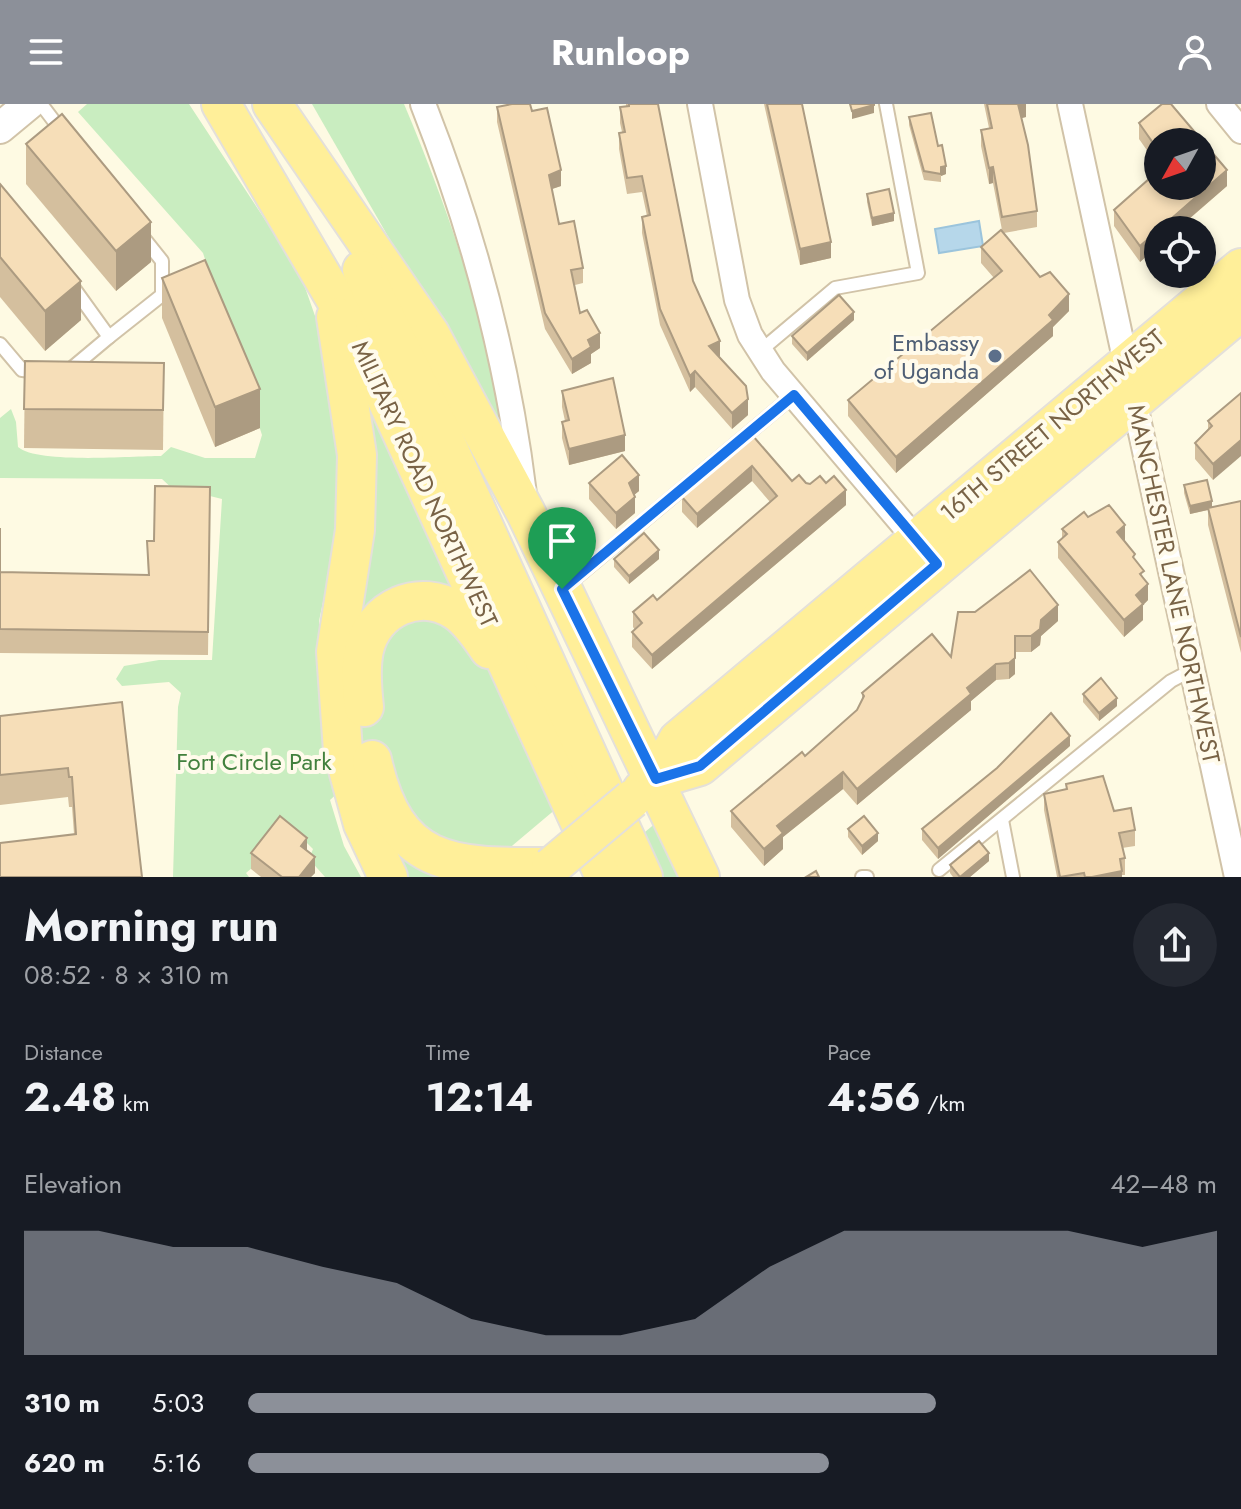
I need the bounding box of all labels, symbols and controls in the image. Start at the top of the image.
text: Runloop [551,26,690,78]
icon: menu [24,30,68,74]
icon: person [1173,30,1217,74]
north arrow [1144,128,1216,200]
map controls [1144,128,1216,288]
button: locate [1144,216,1216,288]
street label: 16TH STREET NORTHWEST [932,321,1172,529]
place label: Embassy of Uganda [874,325,979,388]
street label: MILITARY ROAD NORTHWEST [343,335,507,633]
marker: Embassy of Uganda [986,347,1004,365]
street label: MANCHESTER LANE NORTHWEST [1119,401,1229,767]
pin [528,507,596,589]
icon: arrive [540,519,584,563]
park label: Fort Circle Park [176,744,332,779]
text: Morning run [24,894,279,958]
button: share [1133,903,1217,987]
text: 08:52 · 8 × 310 m [24,956,229,994]
text: Distance [24,1036,103,1068]
text: Time [426,1036,470,1068]
text: Pace [827,1036,871,1068]
text: 2.48 [24,1068,116,1126]
text: 12:14 [426,1068,533,1126]
text: 4:56 [827,1068,921,1126]
text: km [116,1087,150,1119]
text: /km [921,1087,965,1119]
text: Elevation [24,1165,122,1203]
text: 42–48 m [1110,1165,1217,1203]
text: 310 m [24,1384,100,1422]
text: 5:03 [152,1384,204,1422]
text: 620 m [24,1444,105,1482]
text: 5:16 [152,1444,201,1482]

